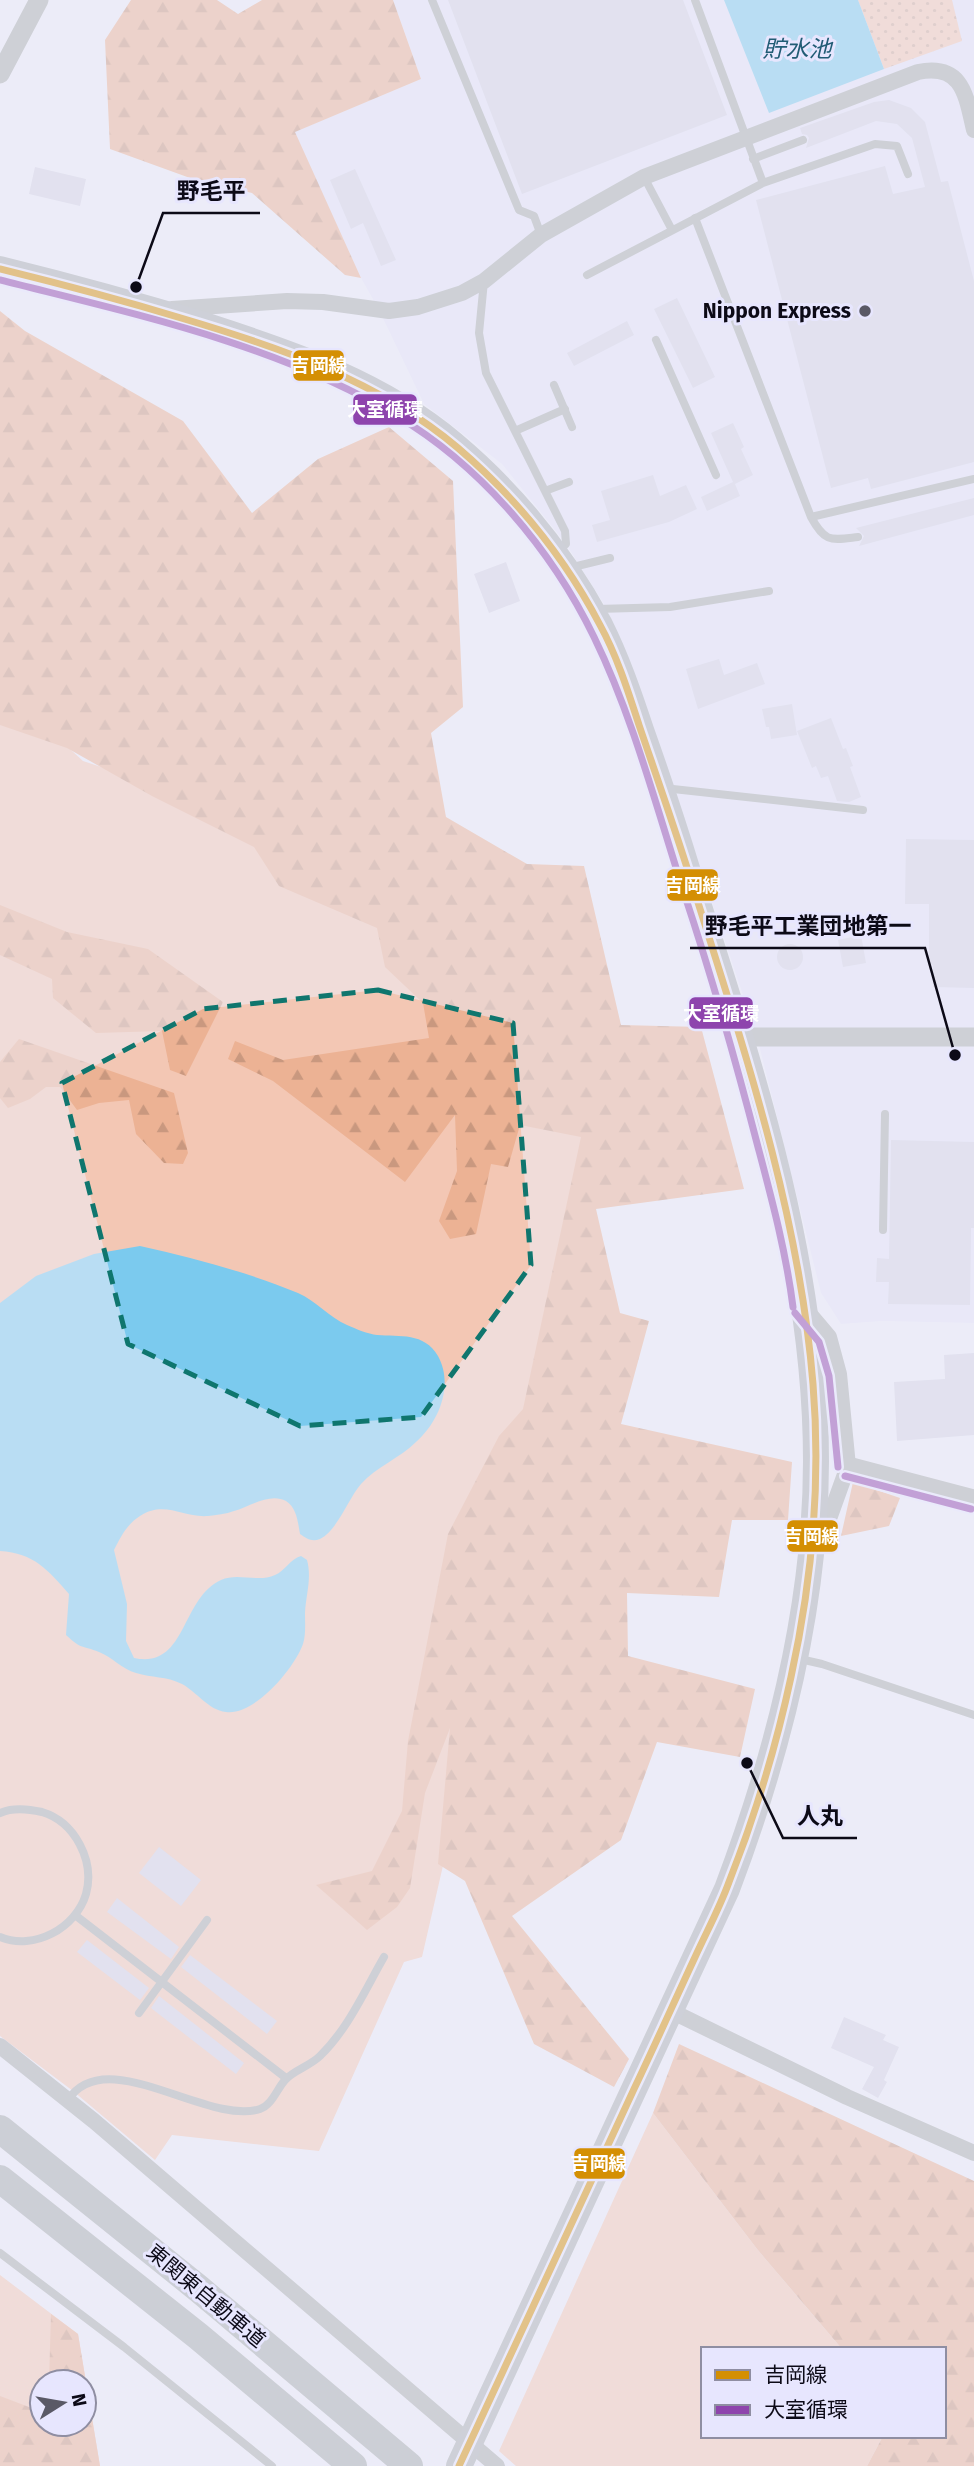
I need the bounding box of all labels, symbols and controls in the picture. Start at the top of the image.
water label: 貯水池 [763,35,834,63]
callout: 野毛平 [163,169,260,213]
text: 野毛平 [177,177,246,205]
place label: Nippon Express [703,298,851,324]
marker: Nippon Express [857,303,873,319]
line badge: 吉岡線 [292,349,345,382]
text: 吉岡線 [290,354,348,377]
line badge: 大室循環 [352,393,418,426]
text: 大室循環 [347,398,423,421]
line badge: 吉岡線 [666,868,719,902]
text: 吉岡線 [664,874,722,897]
callout: 野毛平工業団地第一 [690,904,925,948]
text: 野毛平工業団地第一 [705,912,912,940]
line badge: 大室循環 [688,996,754,1030]
text: 大室循環 [683,1002,759,1025]
line badge: 吉岡線 [786,1519,839,1553]
text: 吉岡線 [783,1525,841,1548]
callout: 人丸 [783,1794,857,1838]
text: 人丸 [797,1802,843,1830]
line badge: 吉岡線 [573,2147,626,2180]
text: 吉岡線 [570,2152,628,2175]
street label: 東関東自動車道 [141,2239,271,2353]
legend [701,2347,946,2438]
text: 吉岡線 [764,2362,827,2388]
north arrow [28,2368,98,2438]
text: N [67,2391,92,2408]
text: 大室循環 [764,2397,848,2423]

